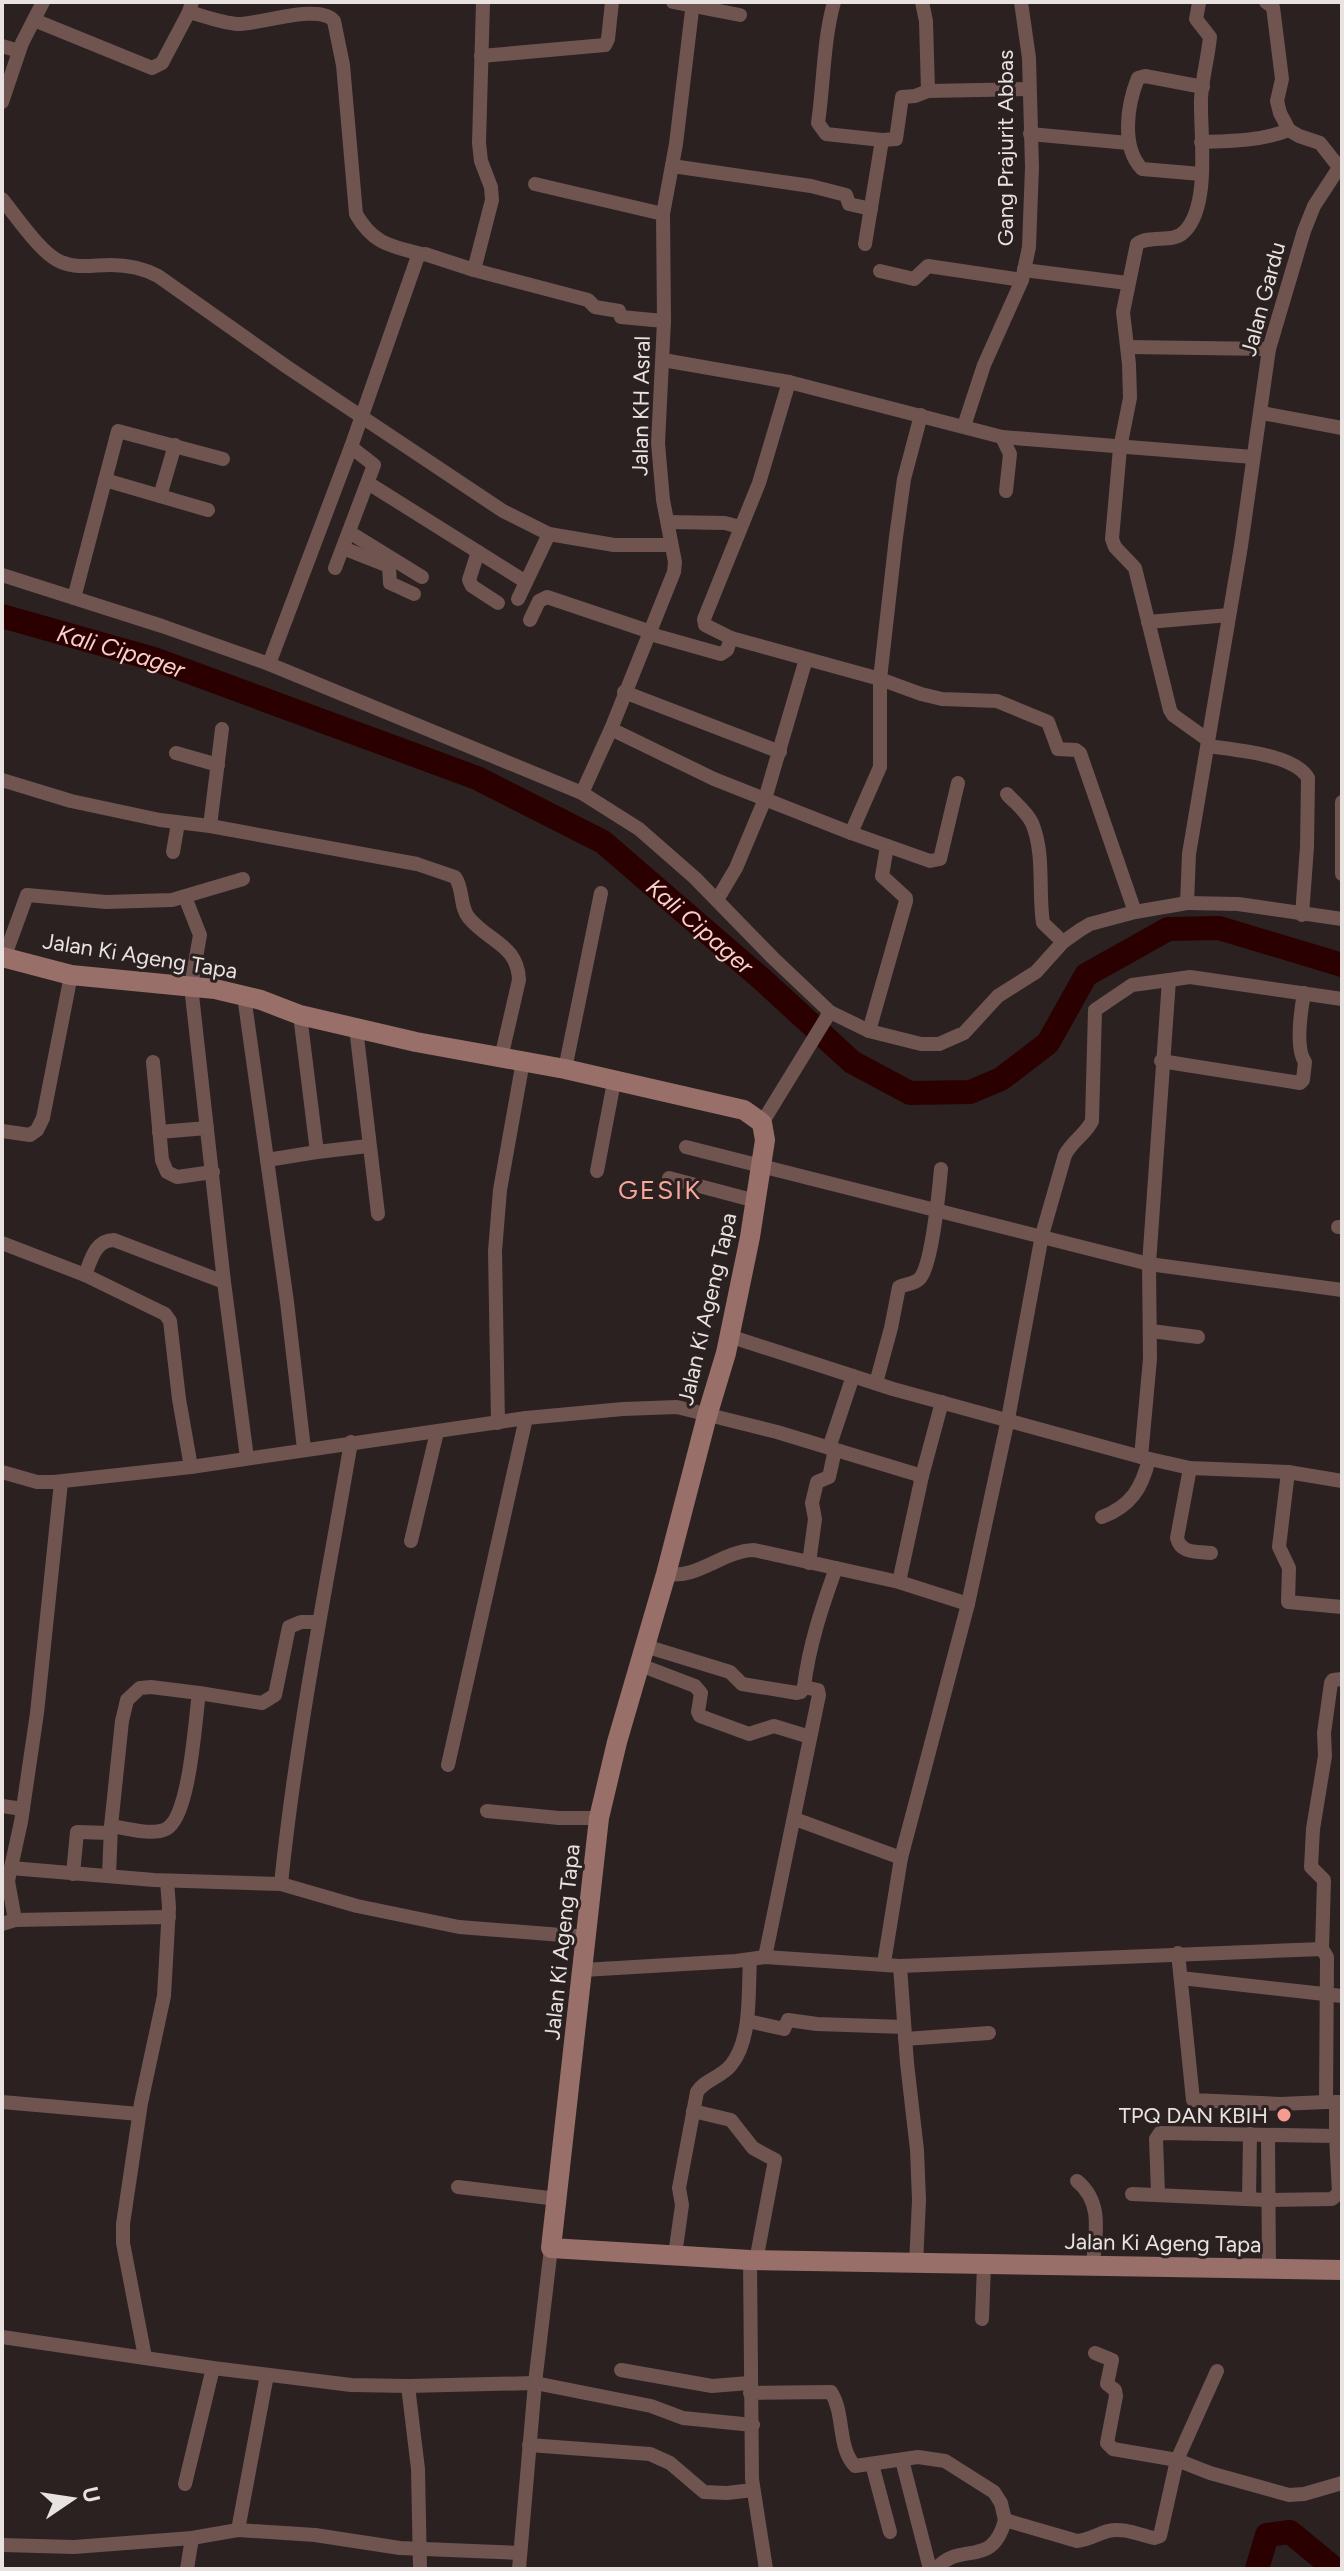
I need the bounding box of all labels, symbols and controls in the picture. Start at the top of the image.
street label: Gang Prajurit Abbas [992,50,1019,246]
street label: Jalan Gardu [1235,239,1291,359]
street label: Jalan KH Asral [626,336,656,476]
water label: Kali Cipager [54,618,190,684]
water label: Kali Cipager [641,872,760,981]
street label: Jalan Ki Ageng Tapa [41,927,239,985]
district label: GESIK [618,1174,702,1206]
street label: Jalan Ki Ageng Tapa [672,1210,742,1408]
street label: Jalan Ki Ageng Tapa [538,1843,586,2041]
place label: TPQ DAN KBIH [1119,2102,1268,2129]
marker: TPQ DAN KBIH [1275,2106,1293,2124]
street label: Jalan Ki Ageng Tapa [1064,2228,1262,2258]
north arrow [32,2459,112,2539]
text: U [76,2484,106,2505]

